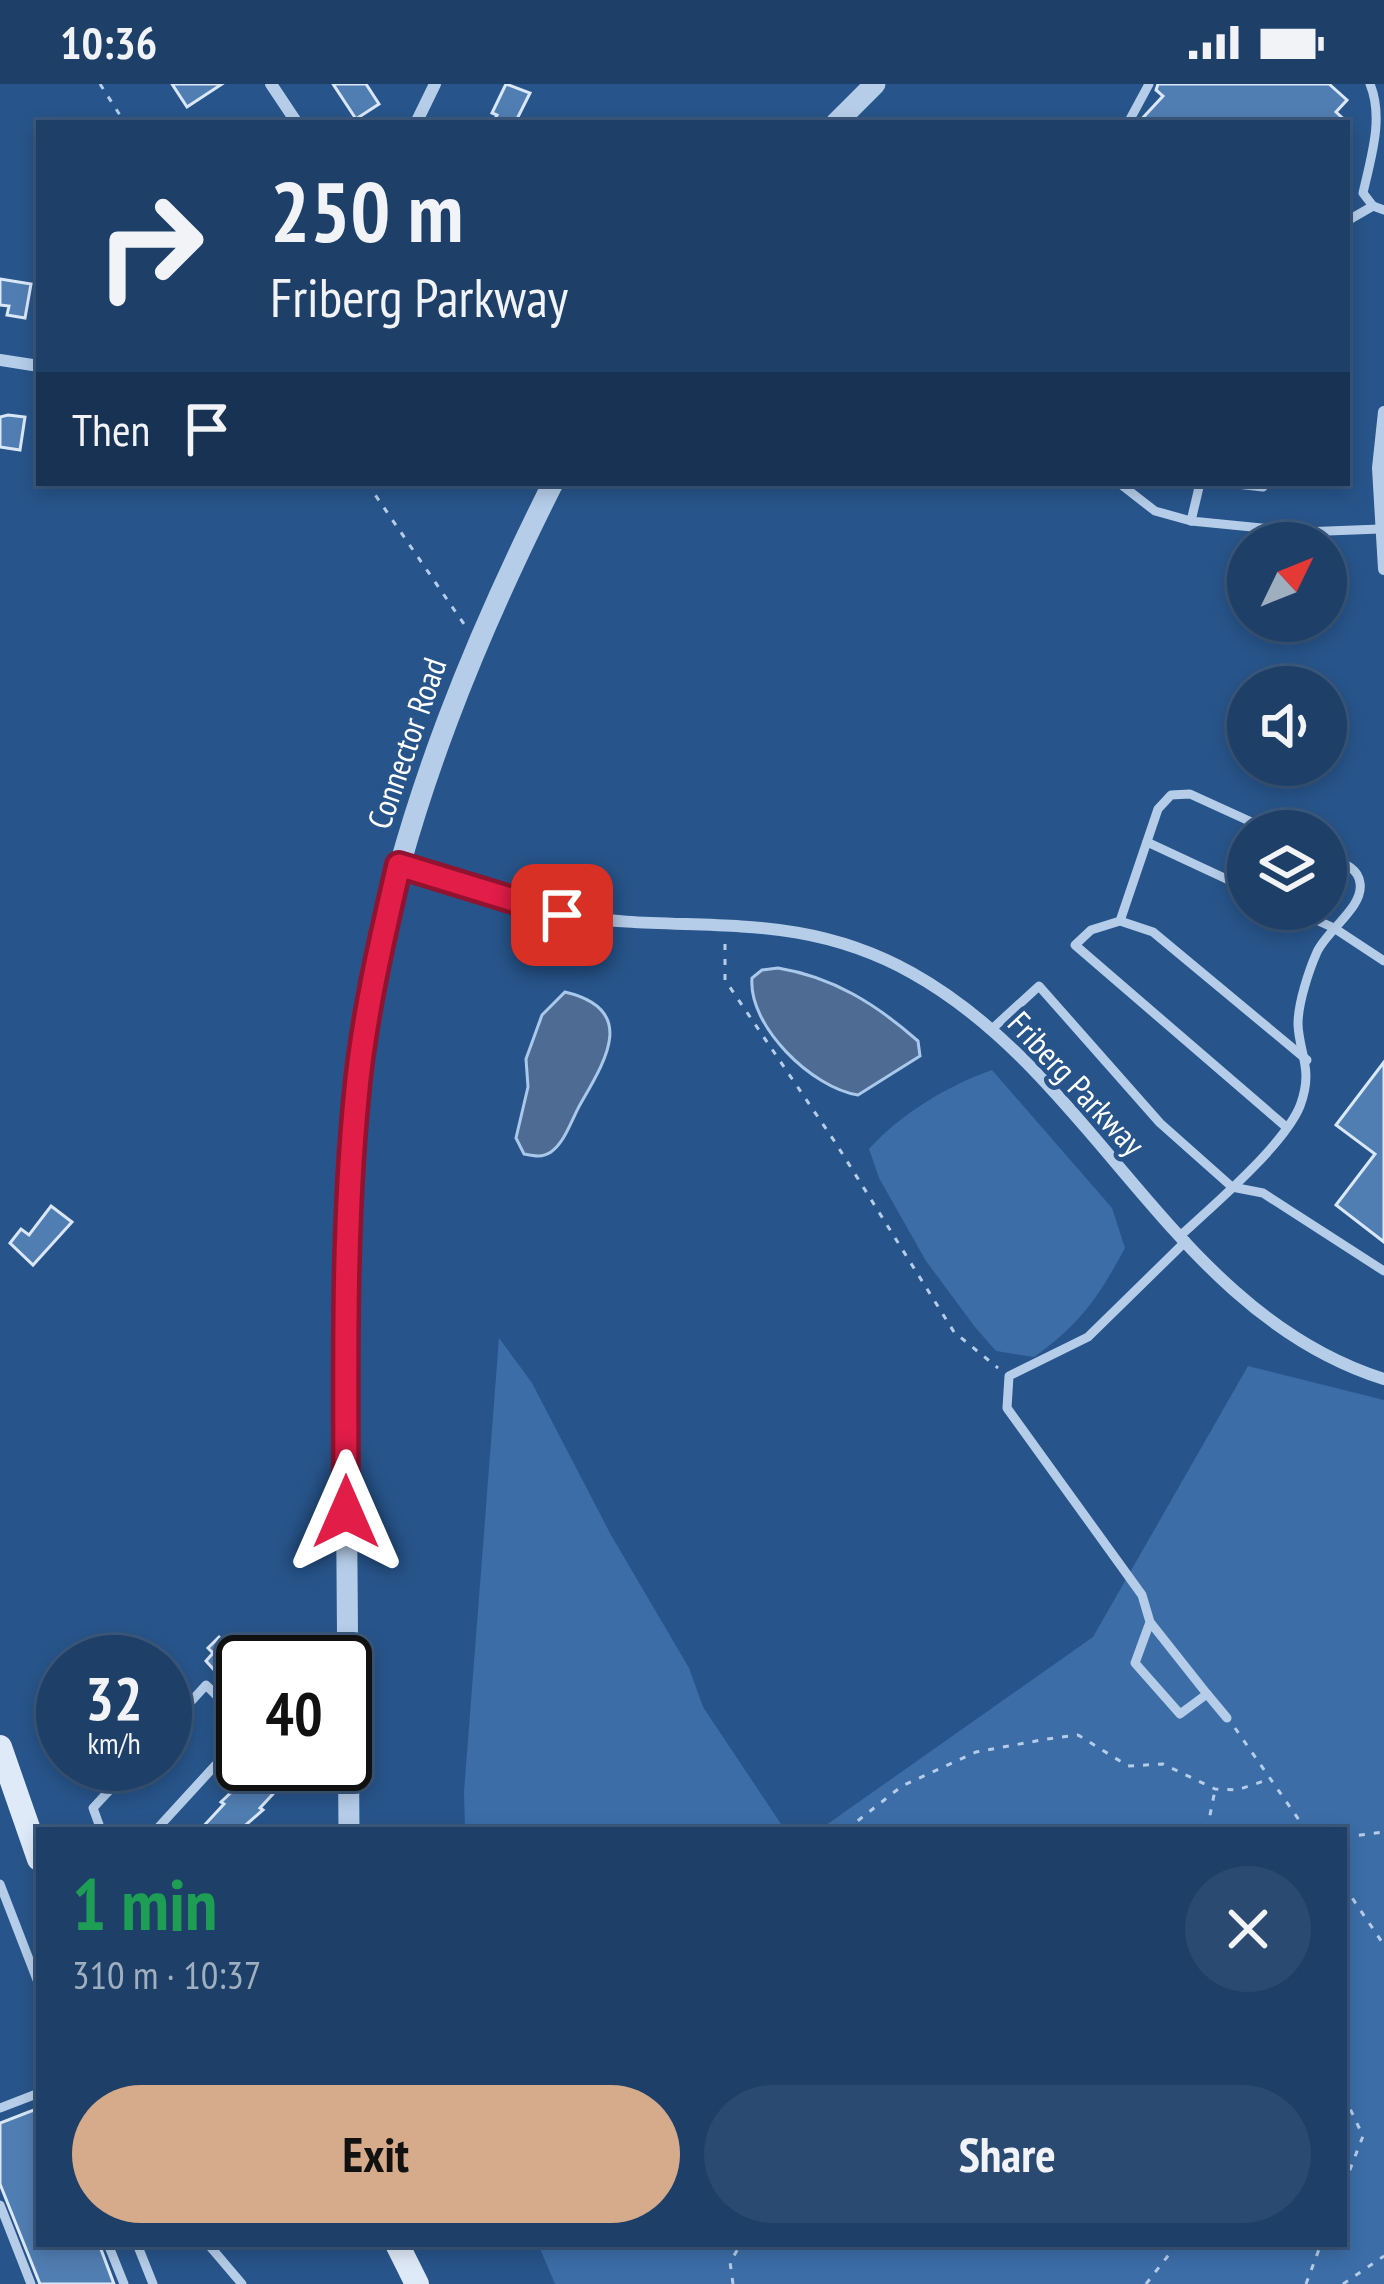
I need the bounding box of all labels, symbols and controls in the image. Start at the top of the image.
text: 10:36 [60,13,157,71]
text: 250 m [270,156,463,265]
icon: right [72,168,228,324]
text: Friberg Parkway [270,262,568,332]
icon: arrive [174,396,240,462]
text: Then [72,400,150,458]
north arrow [1227,522,1347,642]
map controls [1227,522,1347,930]
street label: Connector Road [357,652,455,834]
button: sound [1227,666,1347,786]
button: layers [1227,810,1347,930]
pin [511,864,613,966]
icon: arrive [529,882,595,948]
street label: Friberg Parkway [999,1002,1155,1165]
position arrow [283,1449,409,1575]
speed limit sign: 40 [216,1635,372,1791]
text: 32 [85,1659,143,1737]
text: km/h [87,1723,141,1762]
text: 1 min [72,1857,217,1950]
button: close [1185,1866,1311,1992]
text: 310 m · 10:37 [72,1949,261,2000]
button: Exit [72,2085,680,2223]
button: Share [704,2085,1311,2223]

